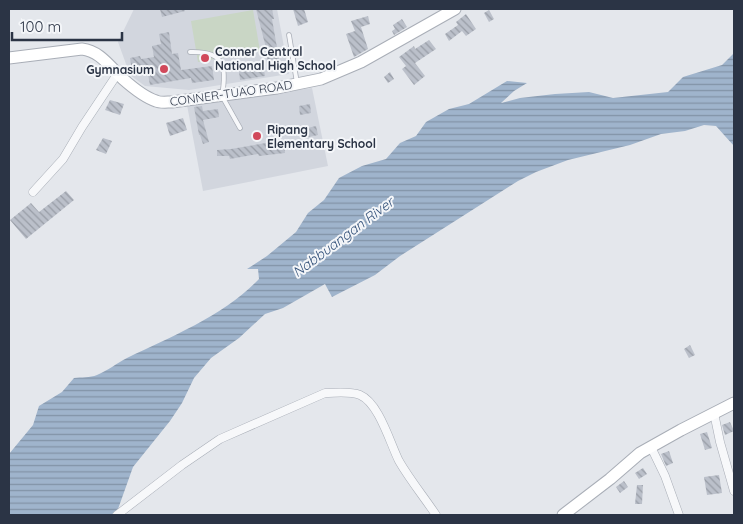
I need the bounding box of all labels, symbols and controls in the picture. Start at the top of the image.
scale bar [12,10,122,42]
text: 100 m [20,17,61,36]
place label: Conner Central National High School [215,44,336,73]
marker: Conner Central National High School [199,52,211,64]
place label: Gymnasium [86,62,154,77]
marker: Gymnasium [158,63,170,75]
street label: CONNER-TUAO ROAD [169,77,293,109]
place label: Ripang Elementary School [267,122,376,151]
marker: Ripang Elementary School [251,130,263,142]
water label: Nabbuangan River [289,192,399,281]

